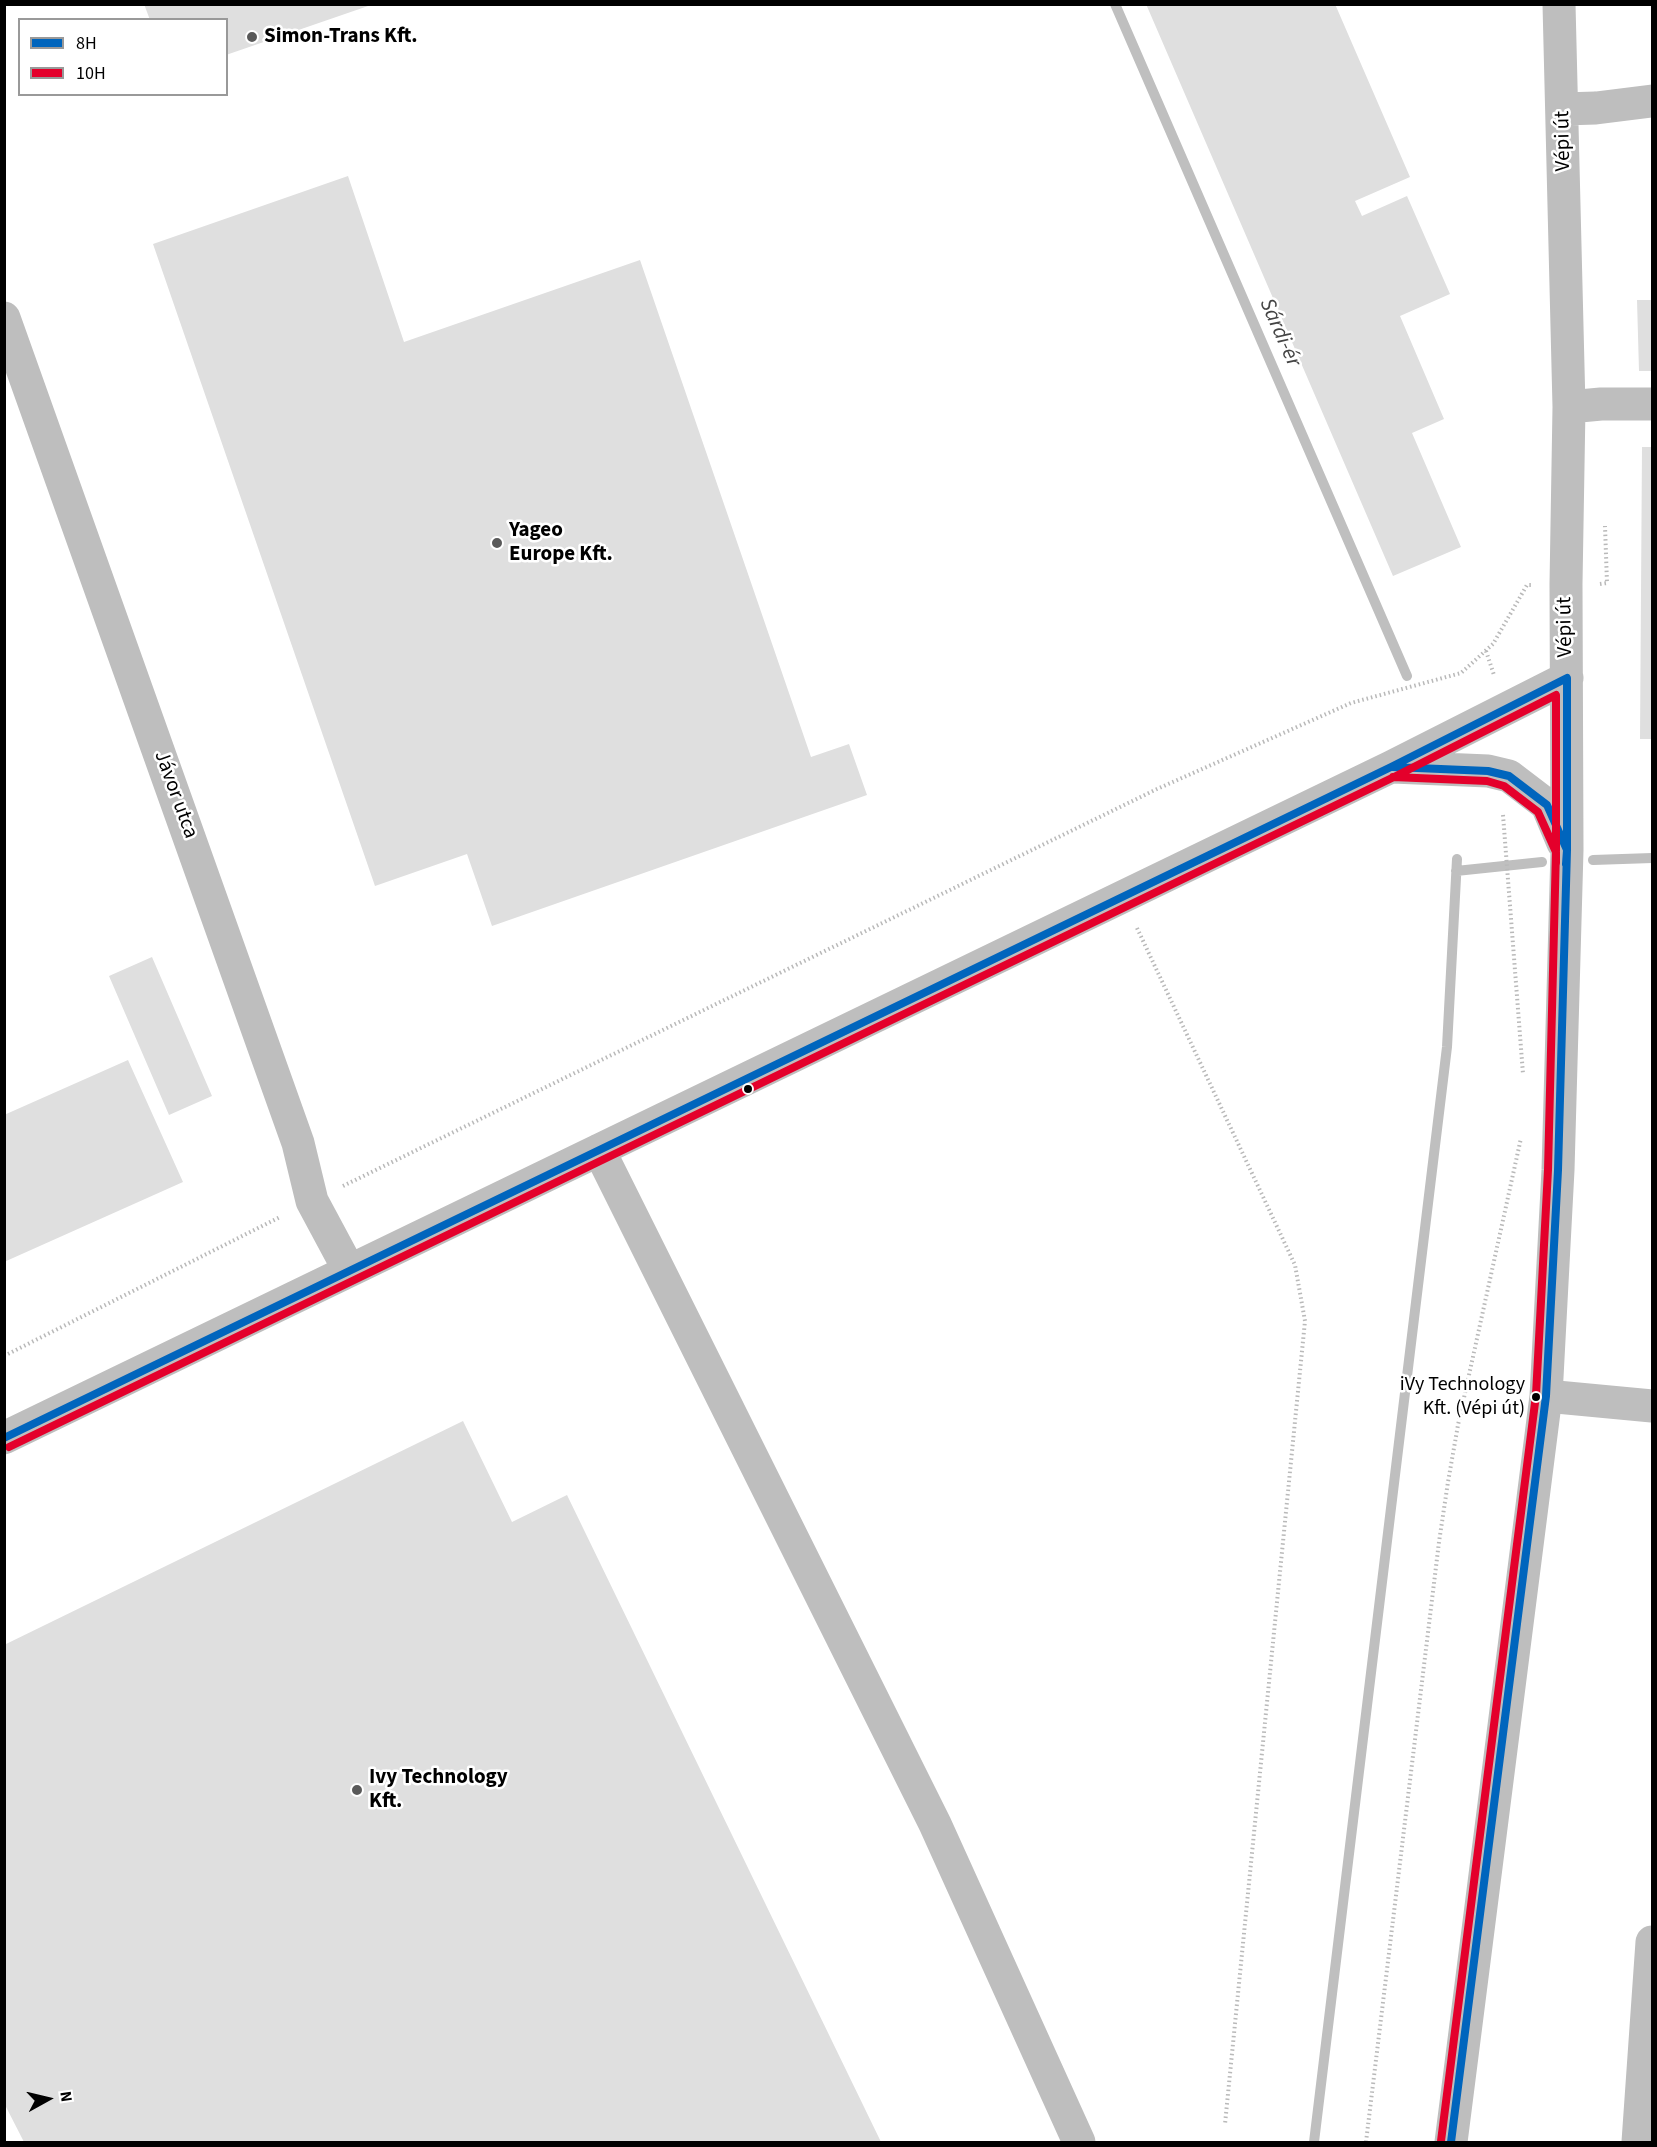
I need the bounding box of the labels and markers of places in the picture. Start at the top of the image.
place label: Simon-Trans Kft. [264,24,417,50]
marker: Simon-Trans Kft. [245,30,259,44]
place label: Yageo Europe Kft. [509,518,613,568]
marker: Yageo Europe Kft. [490,536,504,550]
unlabelled marker [742,1083,754,1095]
place label: iVy Technology Kft. (Vépi út) [1400,1374,1525,1421]
marker: iVy Technology Kft. (Vépi út) [1530,1391,1542,1403]
place label: Ivy Technology Kft. [369,1765,508,1815]
marker: Ivy Technology Kft. [350,1783,364,1797]

